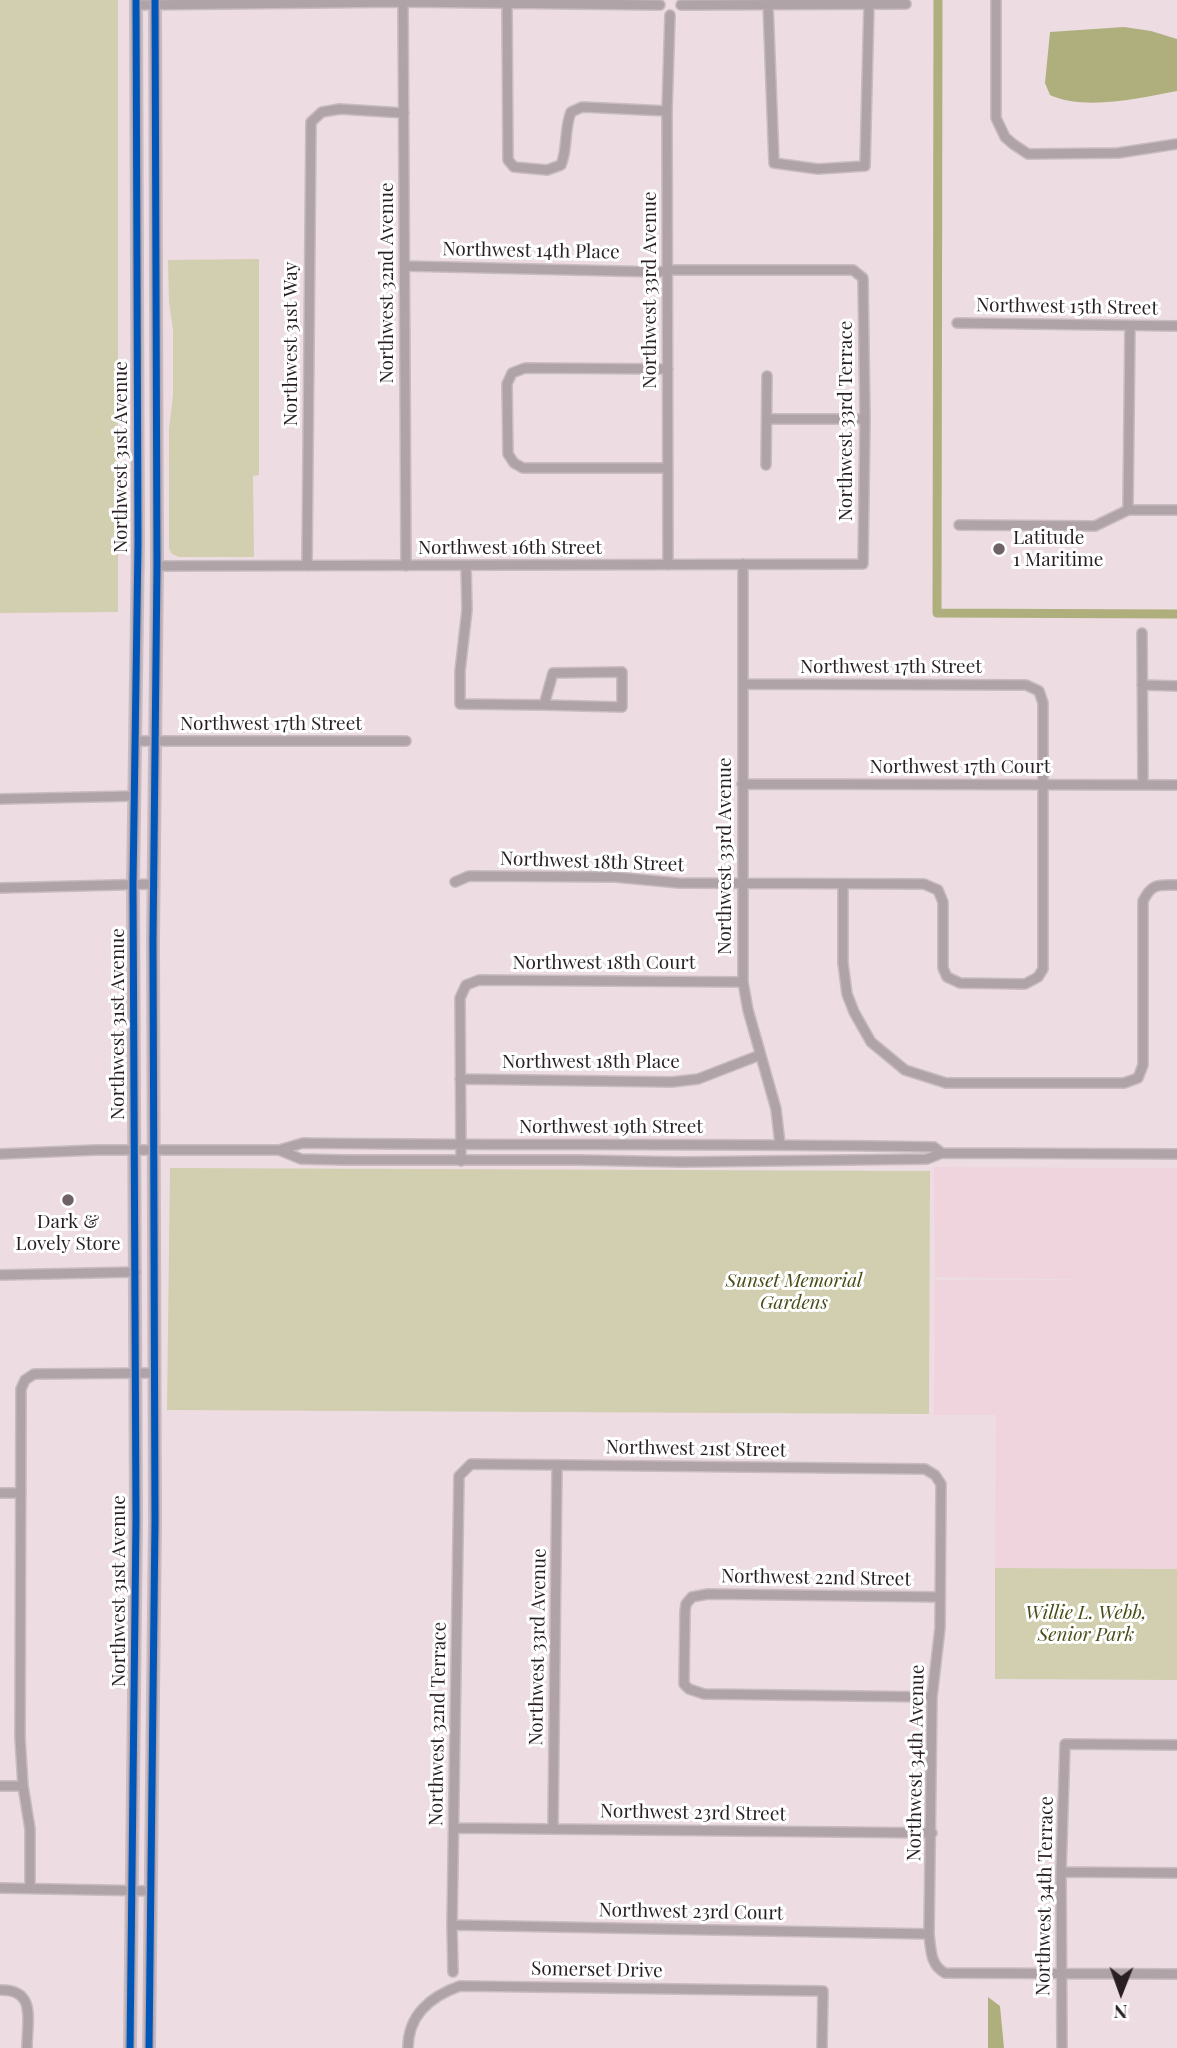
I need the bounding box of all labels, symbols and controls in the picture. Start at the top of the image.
street label: Northwest 32nd Avenue [376,182,398,384]
street label: Northwest 33rd Avenue [639,191,661,389]
street label: Northwest 14th Place [442,238,620,264]
street label: Northwest 31st Way [280,262,302,426]
street label: Northwest 15th Street [976,294,1158,320]
street label: Northwest 33rd Terrace [835,321,857,521]
street label: Northwest 31st Avenue [110,361,132,553]
place label: Latitude 1 Maritime [1013,527,1103,571]
street label: Northwest 16th Street [418,537,602,559]
marker: Latitude 1 Maritime [991,541,1007,557]
street label: Northwest 17th Street [800,656,982,678]
street label: Northwest 17th Street [180,713,362,735]
street label: Northwest 17th Court [870,756,1050,778]
street label: Northwest 33rd Avenue [714,757,736,955]
street label: Northwest 18th Street [500,847,684,877]
street label: Northwest 31st Avenue [107,928,129,1120]
street label: Northwest 18th Court [513,952,695,974]
street label: Northwest 18th Place [502,1051,680,1073]
street label: Northwest 19th Street [519,1116,703,1138]
marker: Dark & Lovely Store [60,1192,76,1208]
place label: Dark & Lovely Store [15,1211,121,1255]
park label: Sunset Memorial Gardens [726,1270,862,1314]
street label: Northwest 21st Street [605,1436,787,1462]
street label: Northwest 31st Avenue [108,1495,130,1687]
street label: Northwest 33rd Avenue [525,1548,551,1746]
street label: Northwest 22nd Street [721,1565,911,1591]
park label: Willie L. Webb, Senior Park [1025,1602,1147,1646]
street label: Northwest 32nd Terrace [425,1622,451,1826]
street label: Northwest 34th Avenue [903,1664,929,1862]
street label: Northwest 34th Terrace [1032,1796,1058,1996]
street label: Northwest 23rd Street [600,1800,786,1826]
street label: Northwest 23rd Court [598,1899,784,1925]
street label: Somerset Drive [531,1957,663,1983]
north arrow [1086,1957,1156,2027]
text: N [1114,2000,1128,2026]

